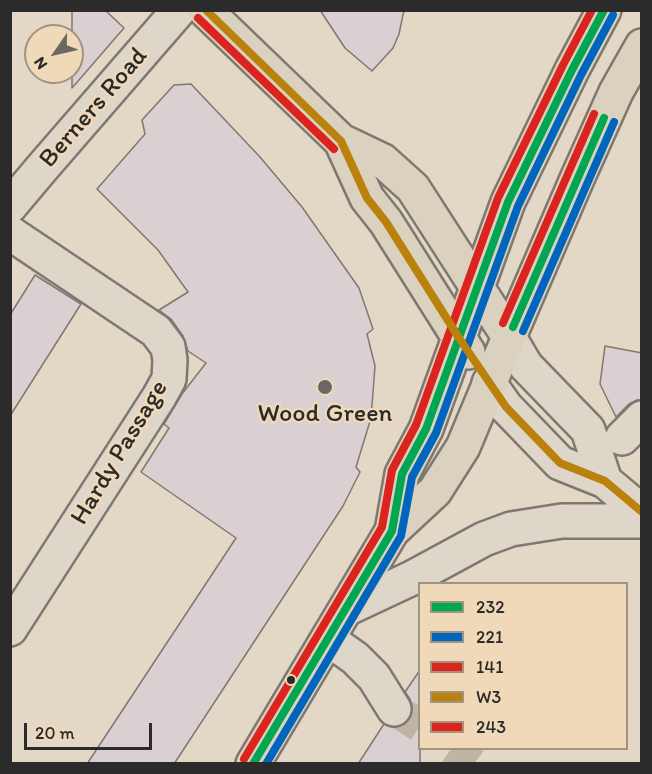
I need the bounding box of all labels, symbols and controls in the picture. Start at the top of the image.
north arrow [24,24,84,84]
street label: Berners Road [33,41,155,175]
text: N [29,53,51,73]
street label: Hardy Passage [65,375,175,531]
marker: Wood Green [316,378,334,396]
place label: Wood Green [258,398,392,430]
legend [418,582,628,750]
text: 232 [476,596,505,618]
text: 221 [476,626,503,648]
text: 141 [476,656,504,678]
unlabelled marker [285,674,297,686]
text: W3 [476,686,501,708]
scale bar [27,711,154,749]
text: 243 [476,716,506,738]
text: 20 m [35,722,75,744]

